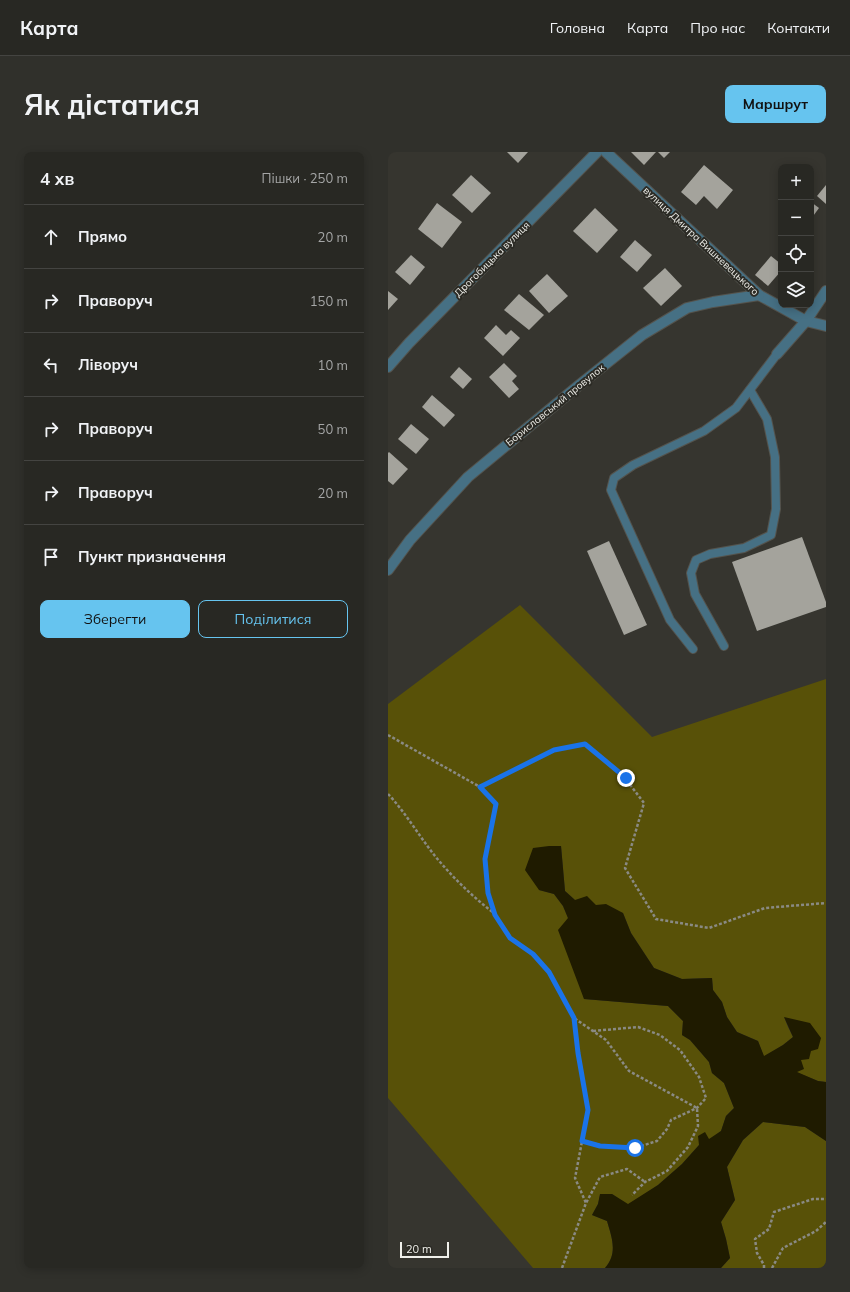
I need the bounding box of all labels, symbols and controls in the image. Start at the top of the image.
text: Карта [20,16,78,40]
text: Головна [550,19,605,37]
text: Карта [627,19,668,37]
text: Про нас [690,19,745,37]
text: Контакти [767,19,830,37]
button: Маршрут [725,85,826,123]
text: Як дістатися [24,87,200,122]
map controls [778,164,814,308]
button: + [778,164,814,200]
text: 4 хв [40,168,74,189]
text: Пішки · 250 m [261,170,348,186]
street label: вулиця Дмитра Вишневецького [640,184,762,298]
button: − [778,200,814,236]
street label: Дрогобицька вулиця [451,218,533,300]
icon: ahead [40,226,62,248]
text: Прямо [78,227,127,246]
text: 20 m [318,229,348,245]
button: locate [778,236,814,272]
button: layers [778,272,814,308]
icon: right [40,290,62,312]
text: Праворуч [78,291,153,310]
text: 150 m [310,293,348,309]
icon: left [40,354,62,376]
text: Ліворуч [78,355,138,374]
text: 10 m [318,357,348,373]
street label: Бориславський провулок [503,361,607,449]
icon: right [40,418,62,440]
text: Праворуч [78,419,153,438]
text: 50 m [318,421,348,437]
icon: right [40,482,62,504]
text: Праворуч [78,483,153,502]
text: 20 m [318,485,348,501]
icon: arrive [40,546,62,568]
text: Пункт призначення [78,547,226,566]
button: Зберегти [40,600,190,638]
button: Поділитися [198,600,348,638]
route end [617,769,635,787]
route start [626,1139,644,1157]
scale bar [400,1240,449,1259]
text: 20 m [406,1242,432,1256]

